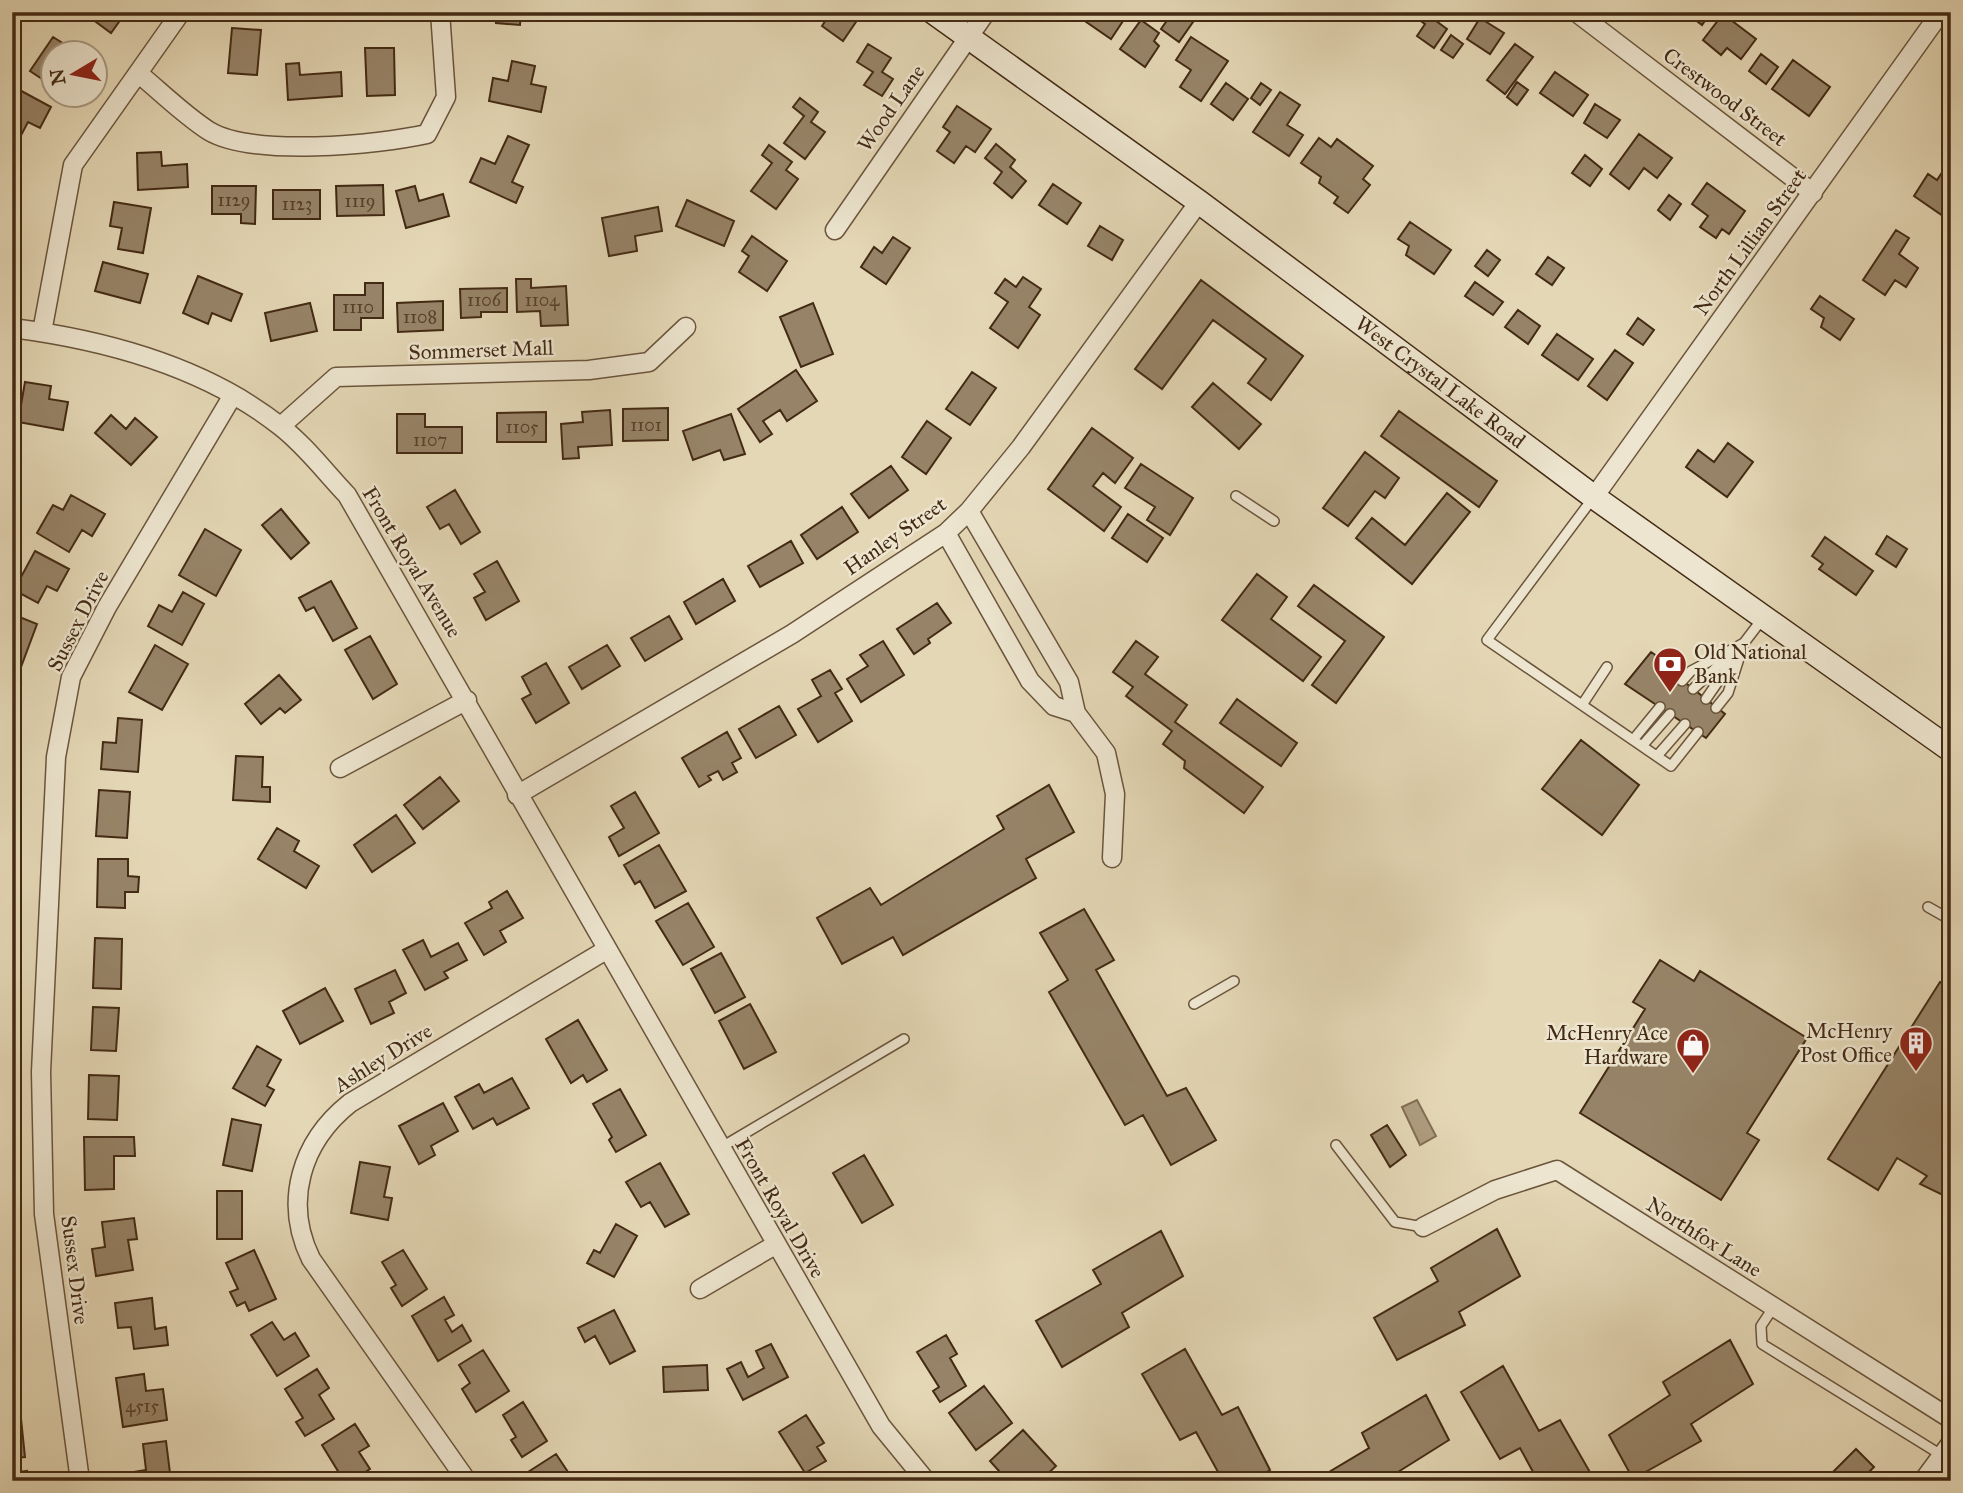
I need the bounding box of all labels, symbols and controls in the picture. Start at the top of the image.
north arrow [38,38,108,108]
street label: Crestwood Street [1658,42,1792,152]
street label: Wood Lane [852,59,931,156]
text: N [45,67,70,87]
street label: North Lillian Street [1688,163,1812,320]
house number: 1129 [218,189,250,211]
house number: 1119 [345,190,375,212]
house number: 1123 [282,193,312,215]
house number: 1106 [467,289,502,311]
house number: 1104 [525,289,560,311]
house number: 1110 [342,296,374,318]
house number: 1108 [403,306,437,328]
street label: West Crystal Lake Road [1350,310,1531,454]
street label: Sommerset Mall [408,334,554,366]
house number: 1101 [630,414,662,436]
house number: 1105 [506,416,539,438]
house number: 1107 [413,429,447,451]
street label: Front Royal Avenue [357,482,468,643]
street label: Hanley Street [839,491,952,581]
street label: Sussex Drive [42,566,115,676]
place label: Old National Bank [1694,639,1807,689]
bank icon: Old National Bank [1651,645,1689,694]
street label: Ashley Drive [328,1018,437,1099]
place label: McHenry Post Office [1800,1018,1893,1068]
place label: McHenry Ace Hardware [1546,1020,1668,1070]
building icon: McHenry Post Office [1897,1024,1935,1073]
shop icon: McHenry Ace Hardware [1674,1026,1712,1075]
street label: Front Royal Drive [729,1133,831,1283]
street label: Northfox Lane [1642,1191,1767,1283]
street label: Sussex Drive [55,1214,95,1326]
house number: 4515 [125,1395,159,1417]

